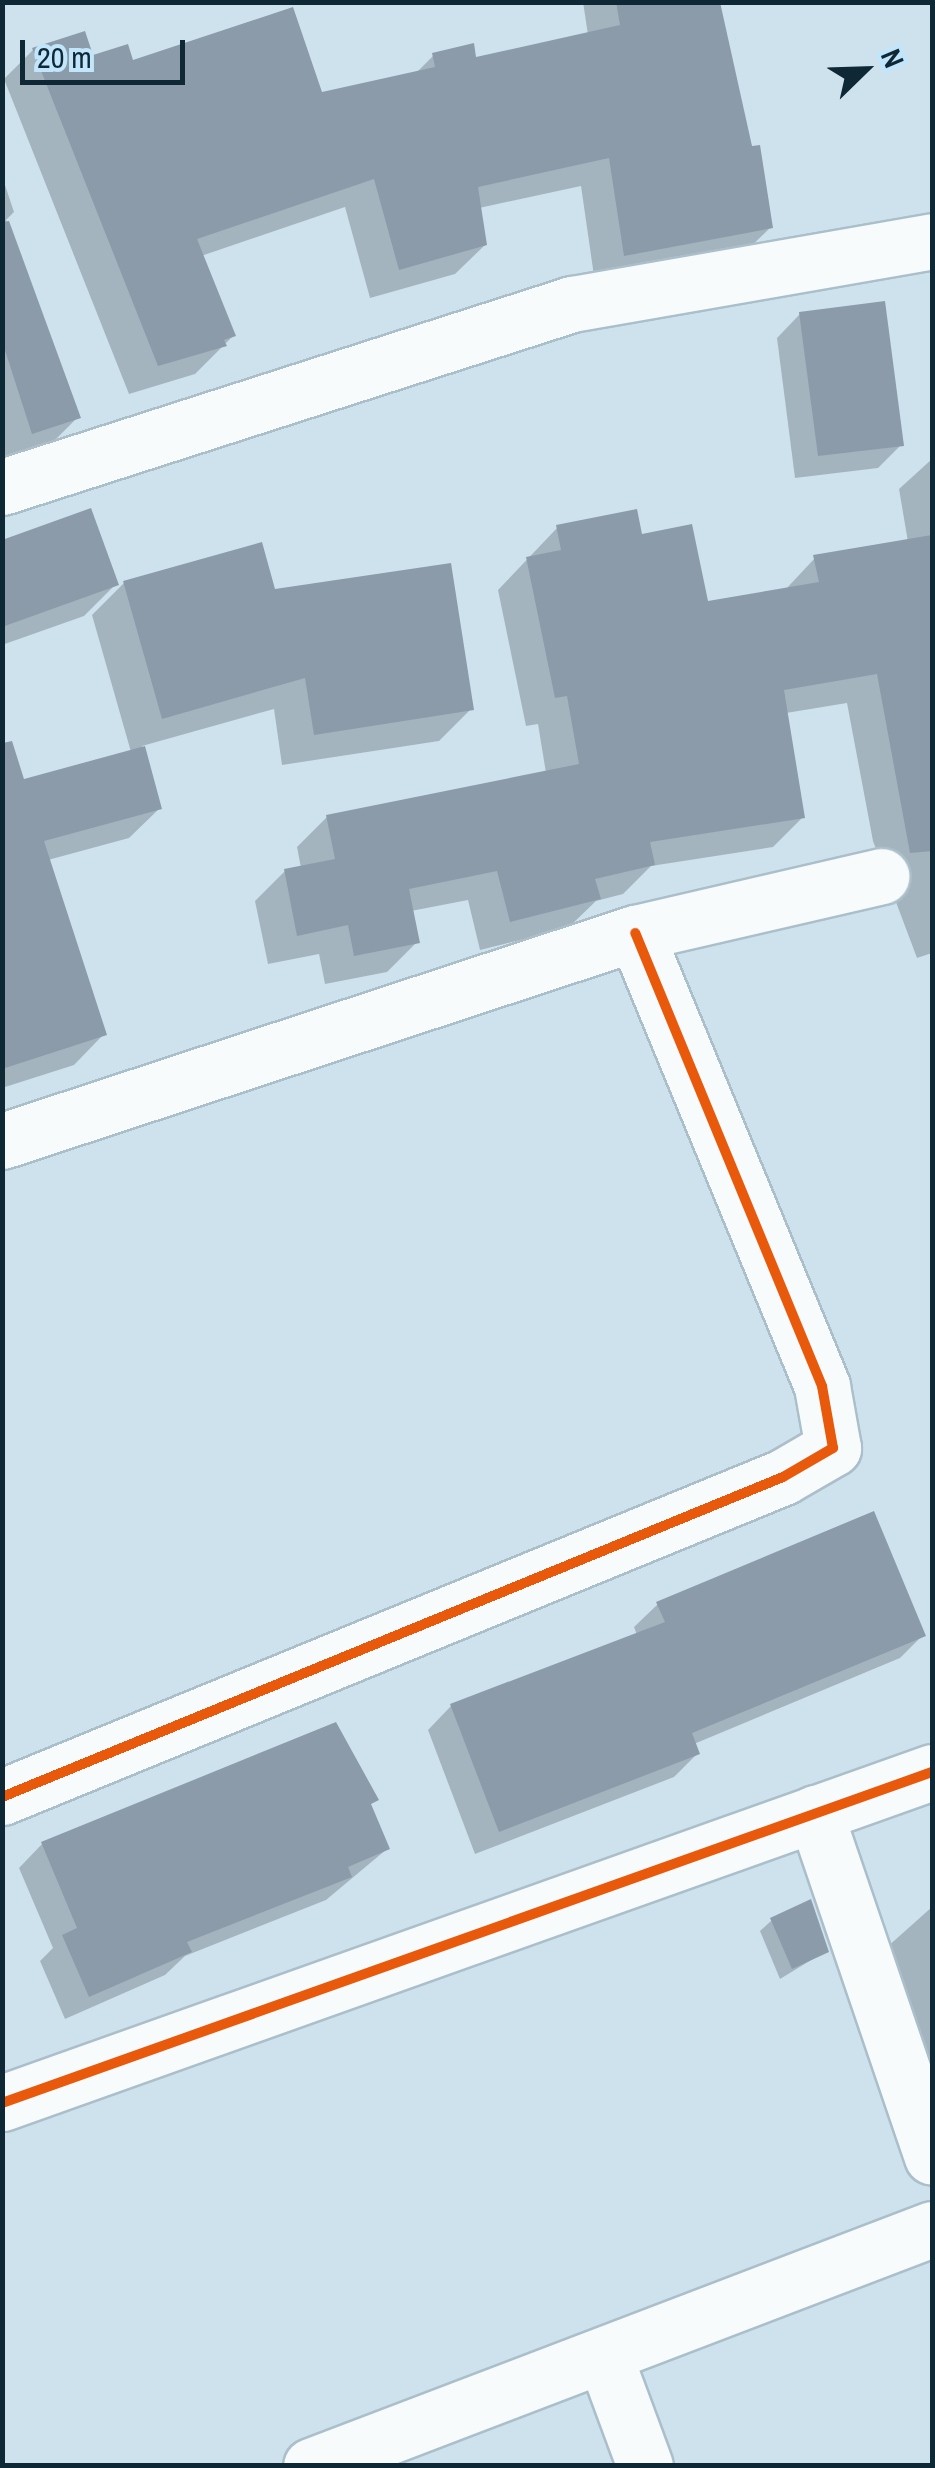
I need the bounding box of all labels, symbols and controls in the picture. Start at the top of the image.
scale bar [25,20,190,82]
north arrow [815,20,915,120]
text: 20 m [37,37,92,77]
text: N [872,43,913,73]

